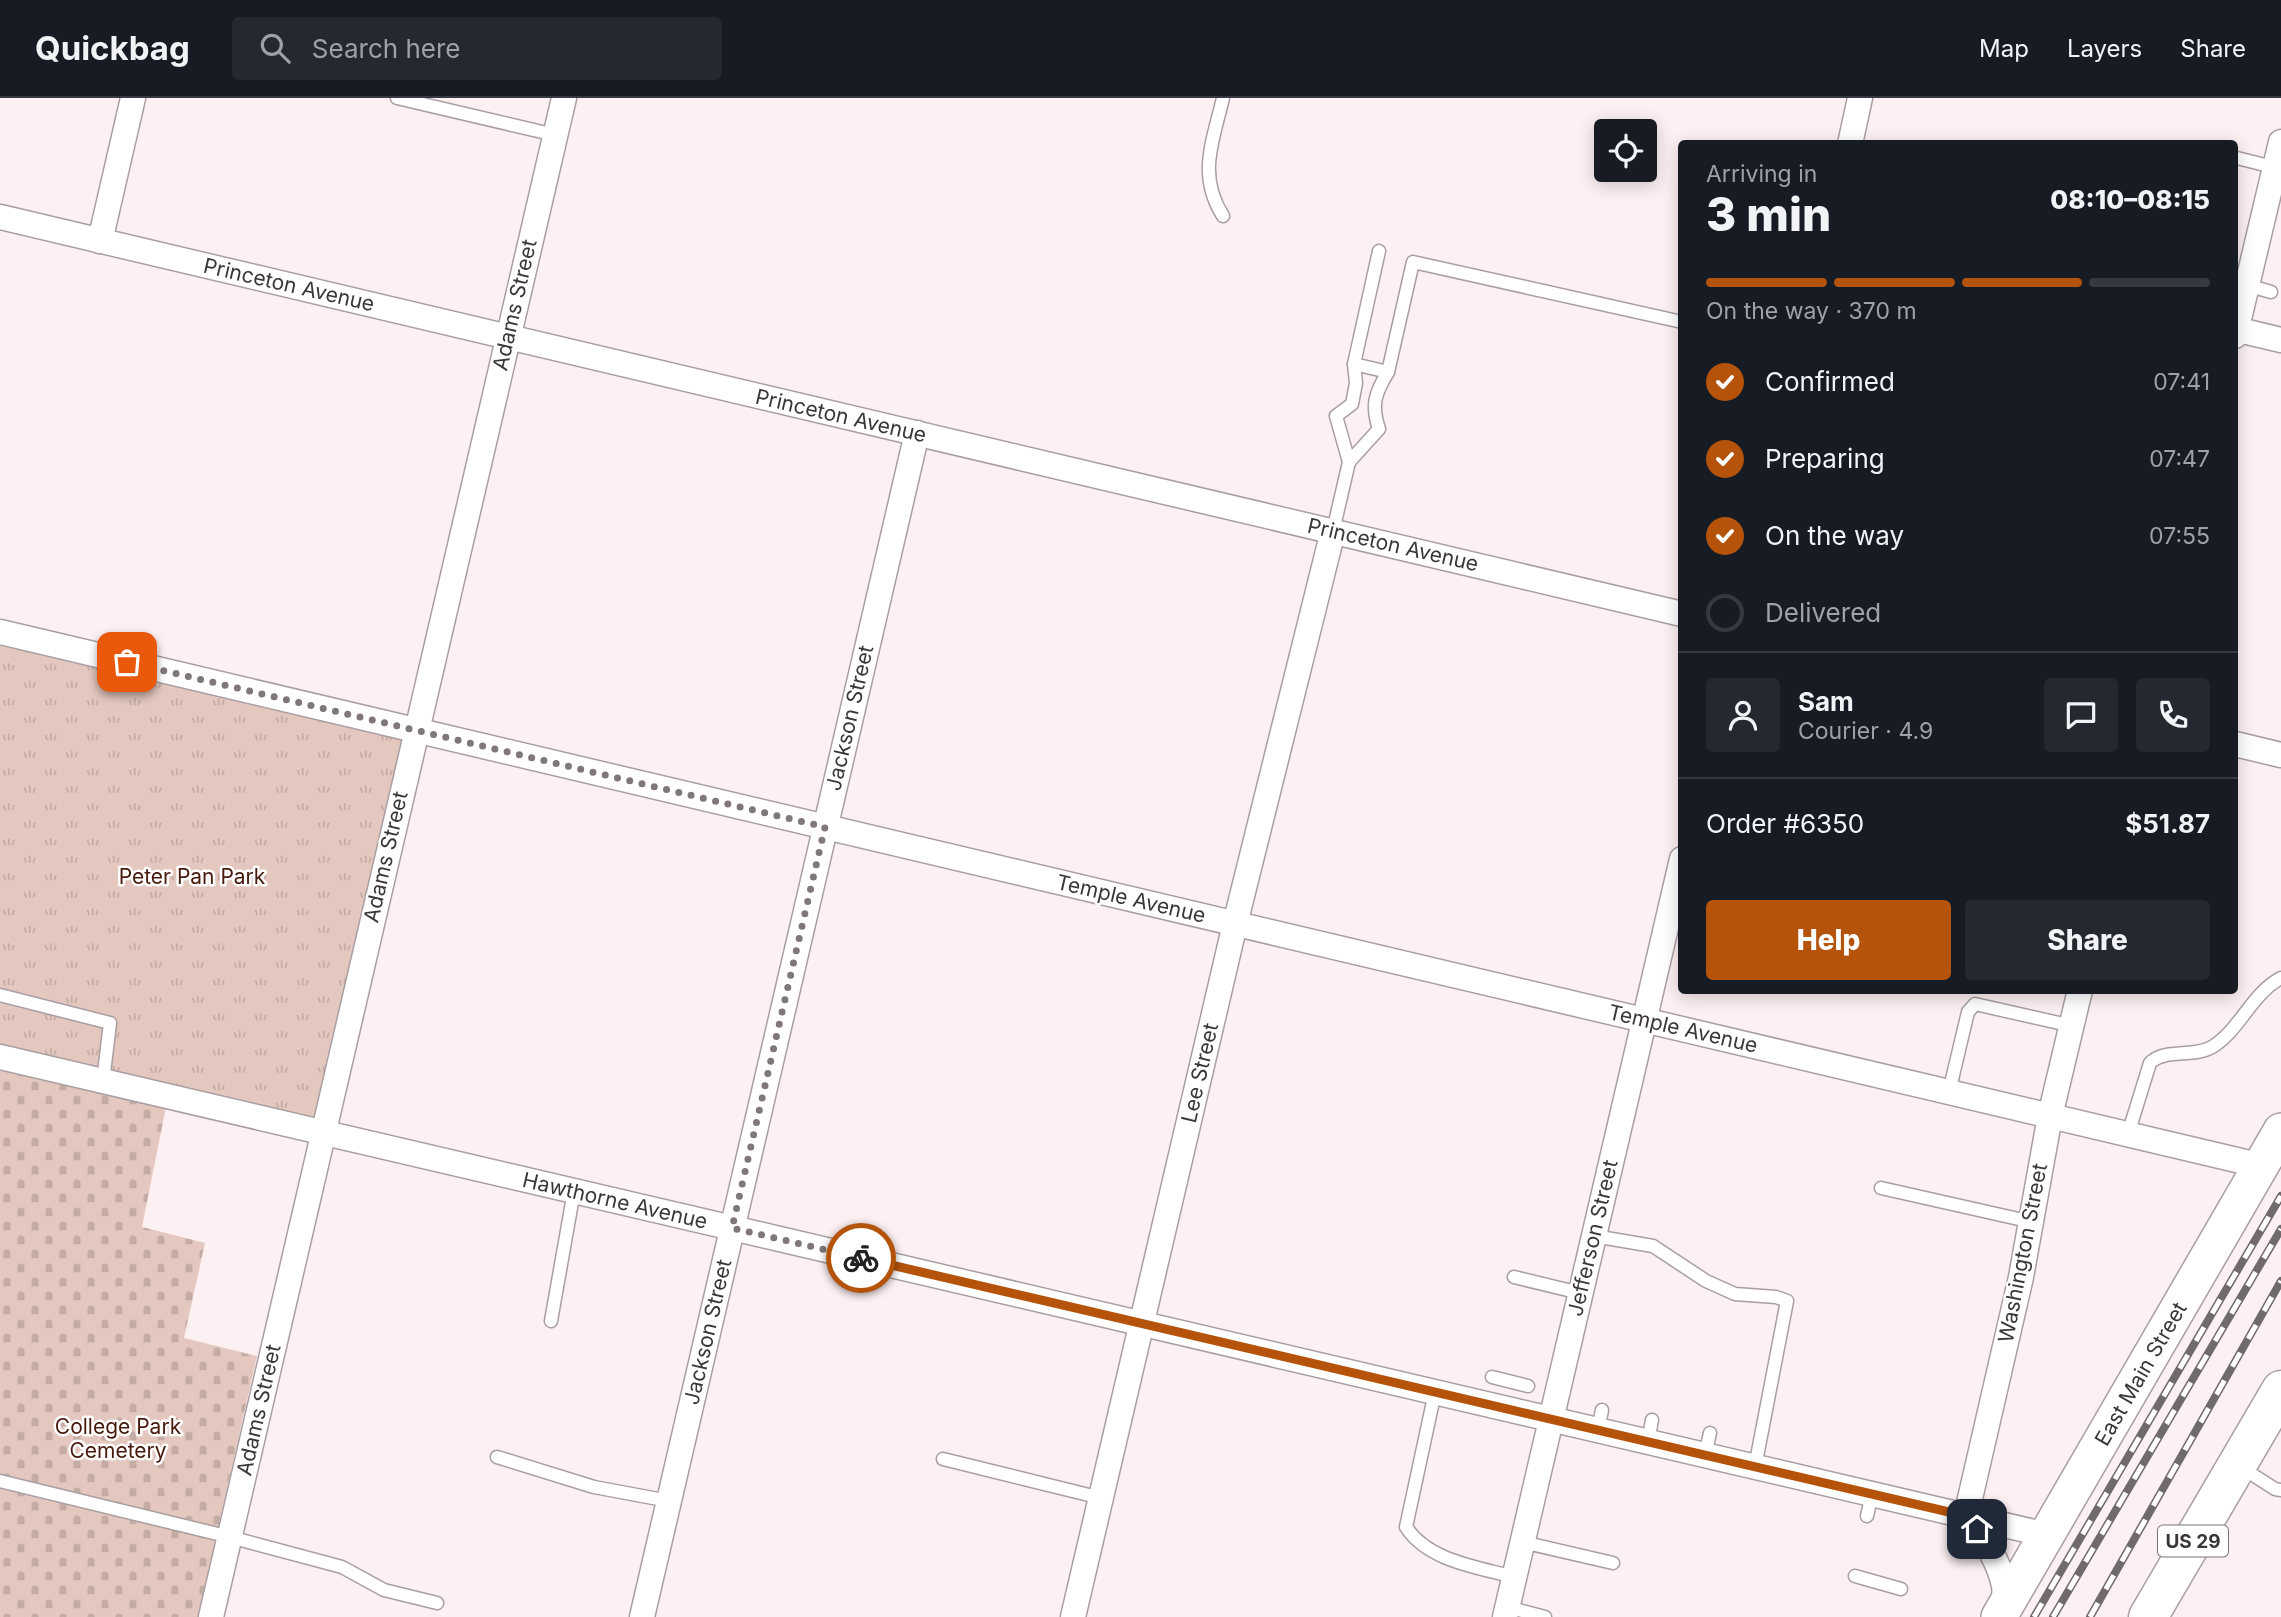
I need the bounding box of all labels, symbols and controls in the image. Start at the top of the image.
search box [232,17,722,80]
text: Quickbag [35,28,190,68]
icon: search [256,29,294,67]
text: Search here [312,33,460,64]
text: Map [1979,34,2029,63]
text: Layers [2067,34,2142,63]
text: Share [2180,34,2246,63]
map controls [1594,119,1657,182]
button: locate [1594,119,1657,182]
text: Arriving in [1706,160,1817,188]
text: 08:10–08:15 [2050,184,2210,215]
text: 3 min [1706,186,1831,242]
street label: Adams Street [487,237,542,373]
street label: Princeton Avenue [201,253,377,316]
text: On the way · 370 m [1706,297,1917,325]
icon: check [1706,363,1744,401]
text: Confirmed [1765,366,1895,397]
text: 07:41 [2153,368,2210,396]
street label: Princeton Avenue [753,384,929,447]
icon: check [1706,440,1744,478]
text: Preparing [1765,443,1885,474]
text: 07:47 [2149,445,2210,473]
street label: Princeton Avenue [1305,513,1481,576]
icon: check [1706,517,1744,555]
text: On the way [1765,520,1904,551]
text: 07:55 [2149,522,2210,550]
text: Delivered [1765,597,1881,628]
pin [97,632,157,692]
icon: bag [108,643,146,681]
street label: Jackson Street [821,643,878,793]
button: person [1706,678,1780,752]
button: chat [2044,678,2118,752]
button: phone [2136,678,2210,752]
text: Sam [1798,686,1854,717]
text: Courier · 4.9 [1798,717,1933,745]
street label: Adams Street [358,789,413,925]
text: Order #6350 [1706,808,1864,839]
text: $51.87 [2125,808,2210,839]
park label: Peter Pan Park [119,864,266,889]
street label: Temple Avenue [1054,869,1208,928]
button: Help [1706,900,1951,980]
button: Share [1965,900,2210,980]
street label: Temple Avenue [1606,999,1760,1058]
street label: Lee Street [1176,1020,1223,1125]
street label: Jefferson Street [1562,1157,1623,1319]
street label: Washington Street [1993,1161,2052,1345]
street label: Hawthorne Avenue [520,1167,710,1234]
courier [826,1223,896,1293]
icon: bike [842,1239,880,1277]
street label: Jackson Street [679,1257,736,1407]
street label: East Main Street [2089,1297,2192,1450]
street label: Adams Street [231,1342,286,1478]
park label: College Park Cemetery [55,1414,182,1463]
pin [1947,1499,2007,1559]
icon: home [1958,1510,1996,1548]
road number: US 29 [2158,1526,2228,1556]

